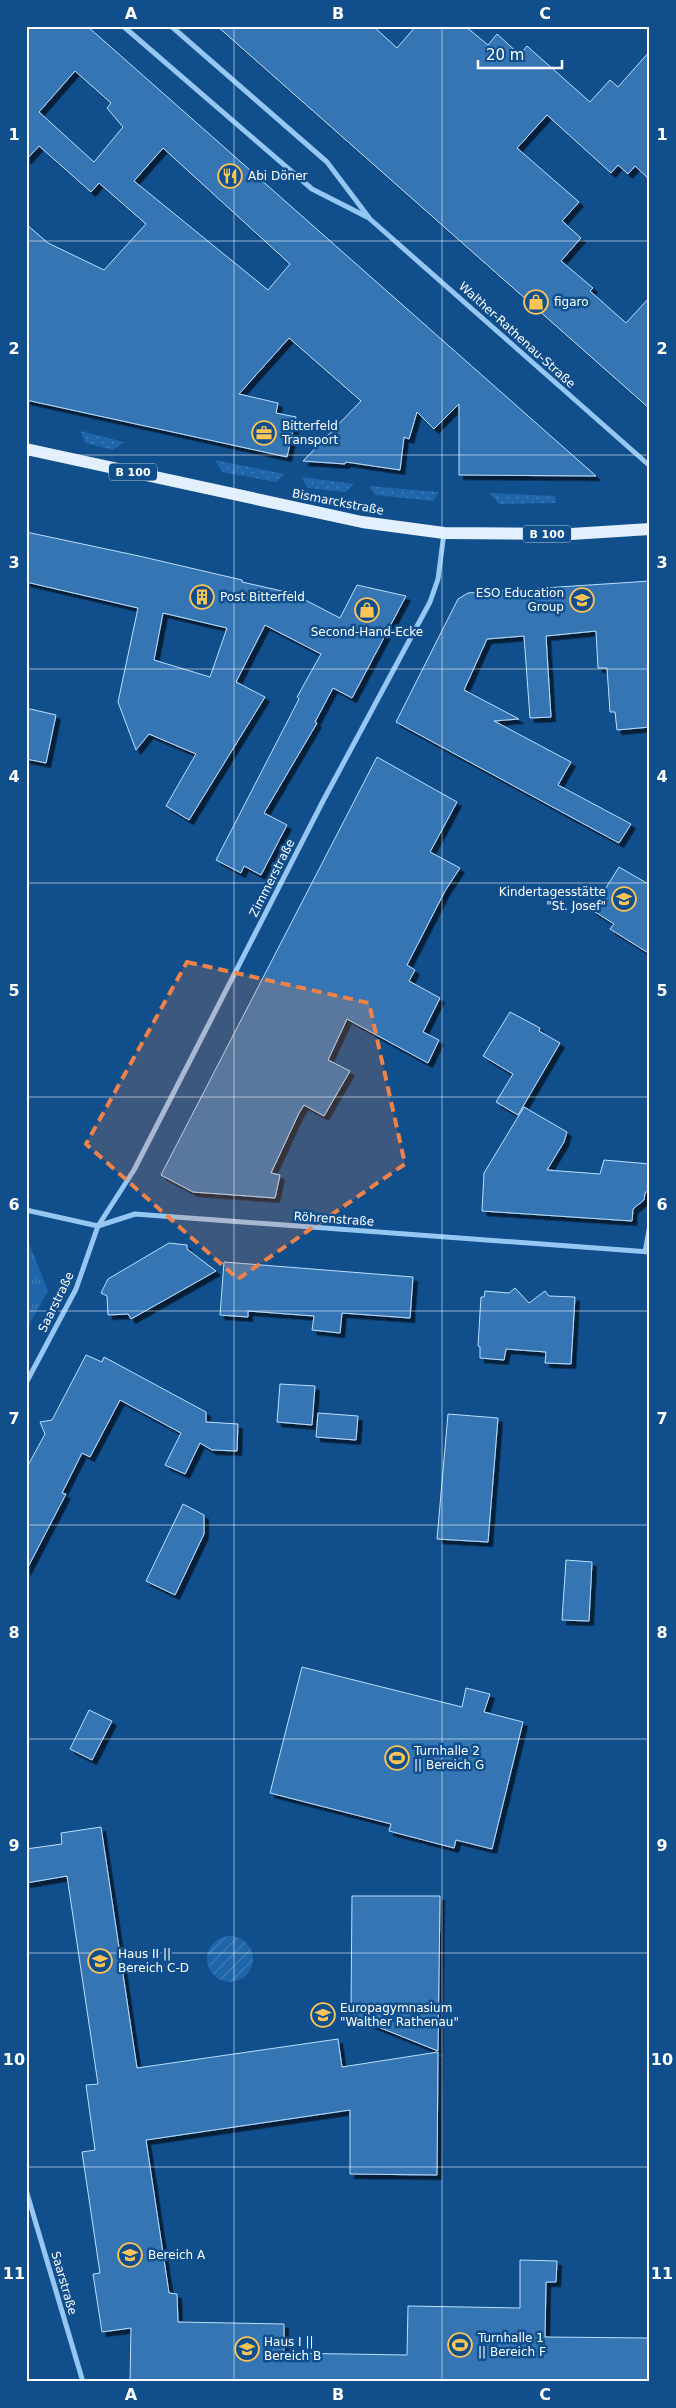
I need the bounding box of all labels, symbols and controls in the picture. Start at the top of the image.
text: A [125,4,138,23]
text: B [332,4,344,23]
text: C [539,4,551,23]
scale bar [478,38,562,70]
text: 20 m [486,46,524,64]
text: 1 [8,125,20,144]
text: 1 [656,125,668,144]
restaurant icon: Abi Döner [217,163,243,189]
place label: Abi Döner [248,169,308,183]
street label: Walther-Rathenau-Straße [456,279,578,391]
shop icon: figaro [523,289,549,315]
place label: figaro [554,295,589,309]
text: 2 [8,339,20,358]
text: 2 [656,339,668,358]
place label: Bitterfeld Transport [281,419,339,447]
office icon: Bitterfeld Transport [251,420,277,446]
road number: B 100 [109,464,157,481]
street label: Bismarckstraße [291,486,385,518]
road number: B 100 [523,526,571,542]
text: 3 [8,553,20,572]
text: 3 [656,553,668,572]
building icon: Post Bitterfeld [189,584,215,610]
place label: ESO Education Group [476,586,564,614]
school or university icon: ESO Education Group [569,587,595,613]
place label: Post Bitterfeld [220,590,305,604]
shop icon: Second-Hand-Ecke [354,597,380,623]
place label: Second-Hand-Ecke [311,625,423,639]
text: 4 [8,767,20,786]
text: 4 [656,767,668,786]
street label: Zimmerstraße [246,837,298,919]
place label: Kindertagesstätte "St. Josef" [499,885,606,913]
school or university icon: Kindertagesstätte "St. Josef" [611,886,637,912]
text: 5 [8,981,20,1000]
text: 5 [656,981,668,1000]
text: 6 [8,1195,20,1214]
text: 6 [656,1195,668,1214]
street label: Röhrenstraße [293,1209,375,1229]
street label: Saarstraße [35,1270,77,1334]
text: 7 [8,1409,20,1428]
text: 7 [656,1409,668,1428]
text: 8 [8,1623,20,1642]
text: 8 [656,1623,668,1642]
place label: Turnhalle 2 || Bereich G [413,1744,484,1772]
sports icon: Turnhalle 2 || Bereich G [384,1745,410,1771]
text: 9 [8,1836,20,1855]
text: 9 [656,1836,668,1855]
place label: Haus II || Bereich C-D [118,1947,189,1975]
school or university icon: Haus II || Bereich C-D [87,1948,113,1974]
place label: Europagymnasium "Walther Rathenau" [340,2001,459,2029]
school or university icon: Europagymnasium "Walther Rathenau" [310,2002,336,2028]
text: 10 [3,2050,25,2069]
text: 10 [651,2050,673,2069]
school or university icon: Bereich A [117,2242,143,2268]
place label: Bereich A [148,2248,206,2262]
street label: Saarstraße [48,2250,80,2316]
text: 11 [3,2264,25,2283]
text: 11 [651,2264,673,2283]
place label: Turnhalle 1 || Bereich F [477,2331,546,2359]
sports icon: Turnhalle 1 || Bereich F [447,2332,473,2358]
place label: Haus I || Bereich B [264,2335,321,2363]
school or university icon: Haus I || Bereich B [234,2336,260,2362]
text: A [125,2385,138,2404]
text: B [332,2385,344,2404]
text: C [539,2385,551,2404]

